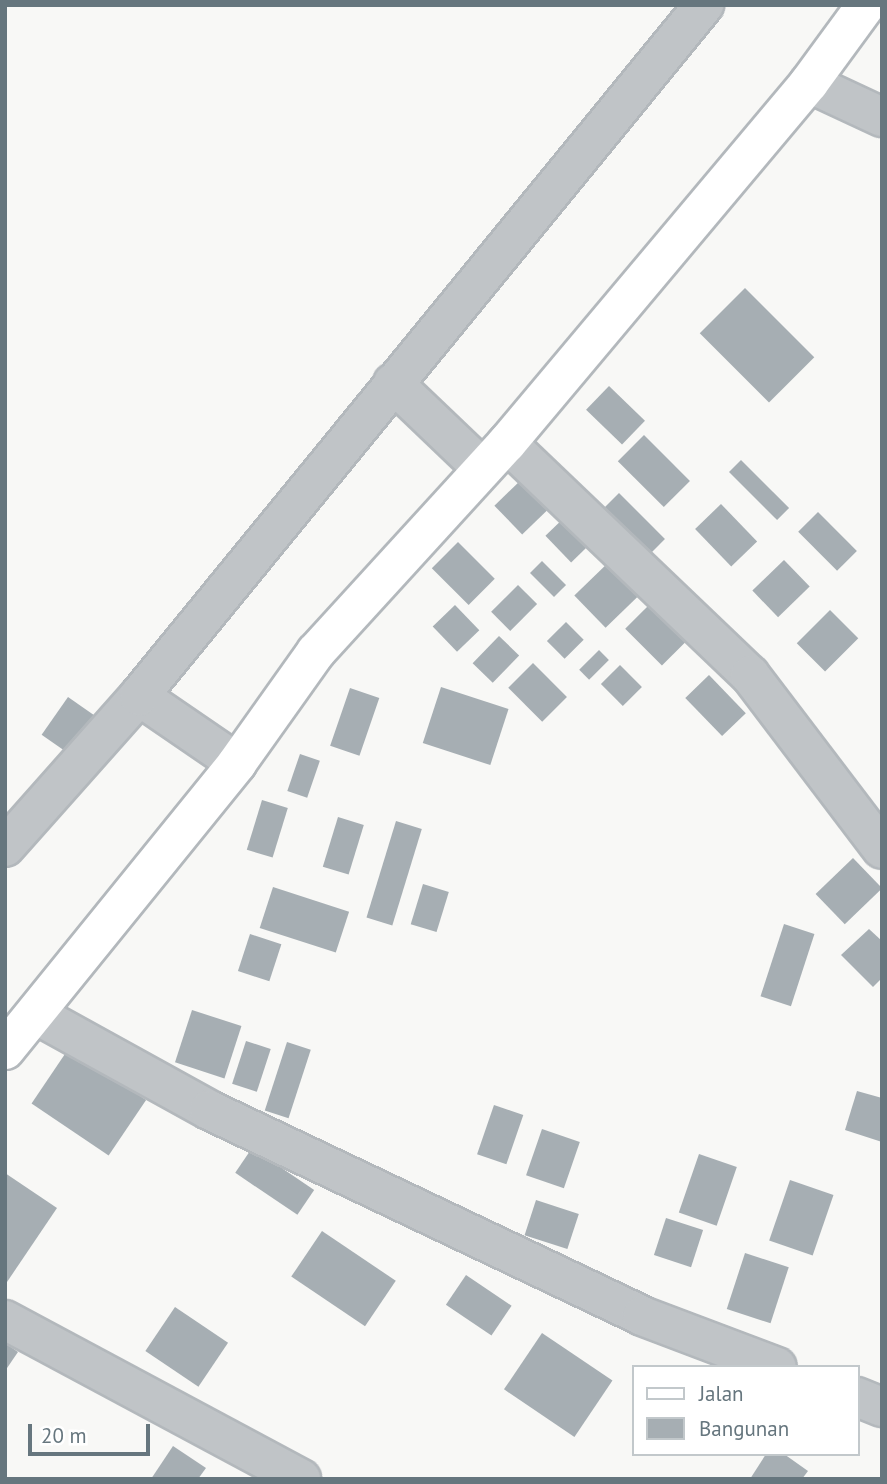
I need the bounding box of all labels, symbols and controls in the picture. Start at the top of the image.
legend [632,1365,859,1456]
text: Jalan [699,1380,744,1407]
scale bar [32,1410,154,1454]
text: Bangunan [699,1415,789,1442]
text: 20 m [41,1422,87,1449]

